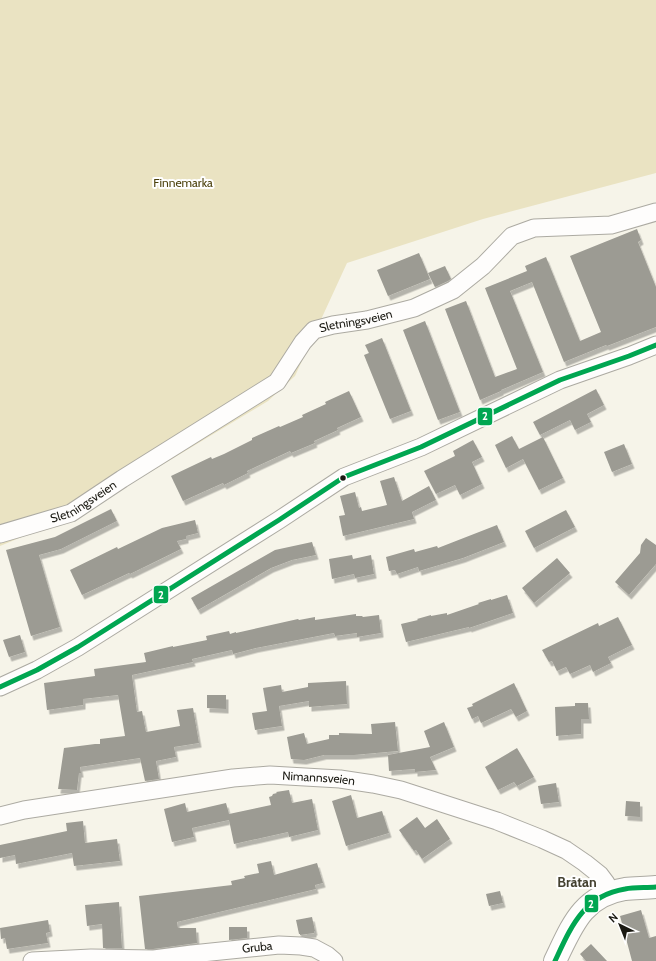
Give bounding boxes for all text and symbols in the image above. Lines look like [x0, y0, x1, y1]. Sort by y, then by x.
park label: Finnemarka [153, 175, 213, 190]
street label: Sletningsveien [317, 306, 394, 335]
line badge: 2 [477, 407, 493, 426]
text: 2 [482, 409, 488, 423]
unlabelled marker [338, 473, 348, 483]
street label: Sletningsveien [48, 477, 119, 526]
line badge: 2 [153, 585, 169, 604]
text: 2 [158, 588, 164, 602]
street label: Nimannsveien [282, 768, 356, 788]
district label: Bråtan [557, 873, 597, 891]
line badge: 2 [584, 894, 599, 913]
text: 2 [588, 897, 594, 911]
north arrow [600, 905, 640, 945]
text: N [606, 910, 621, 925]
street label: Gruba [241, 938, 273, 956]

